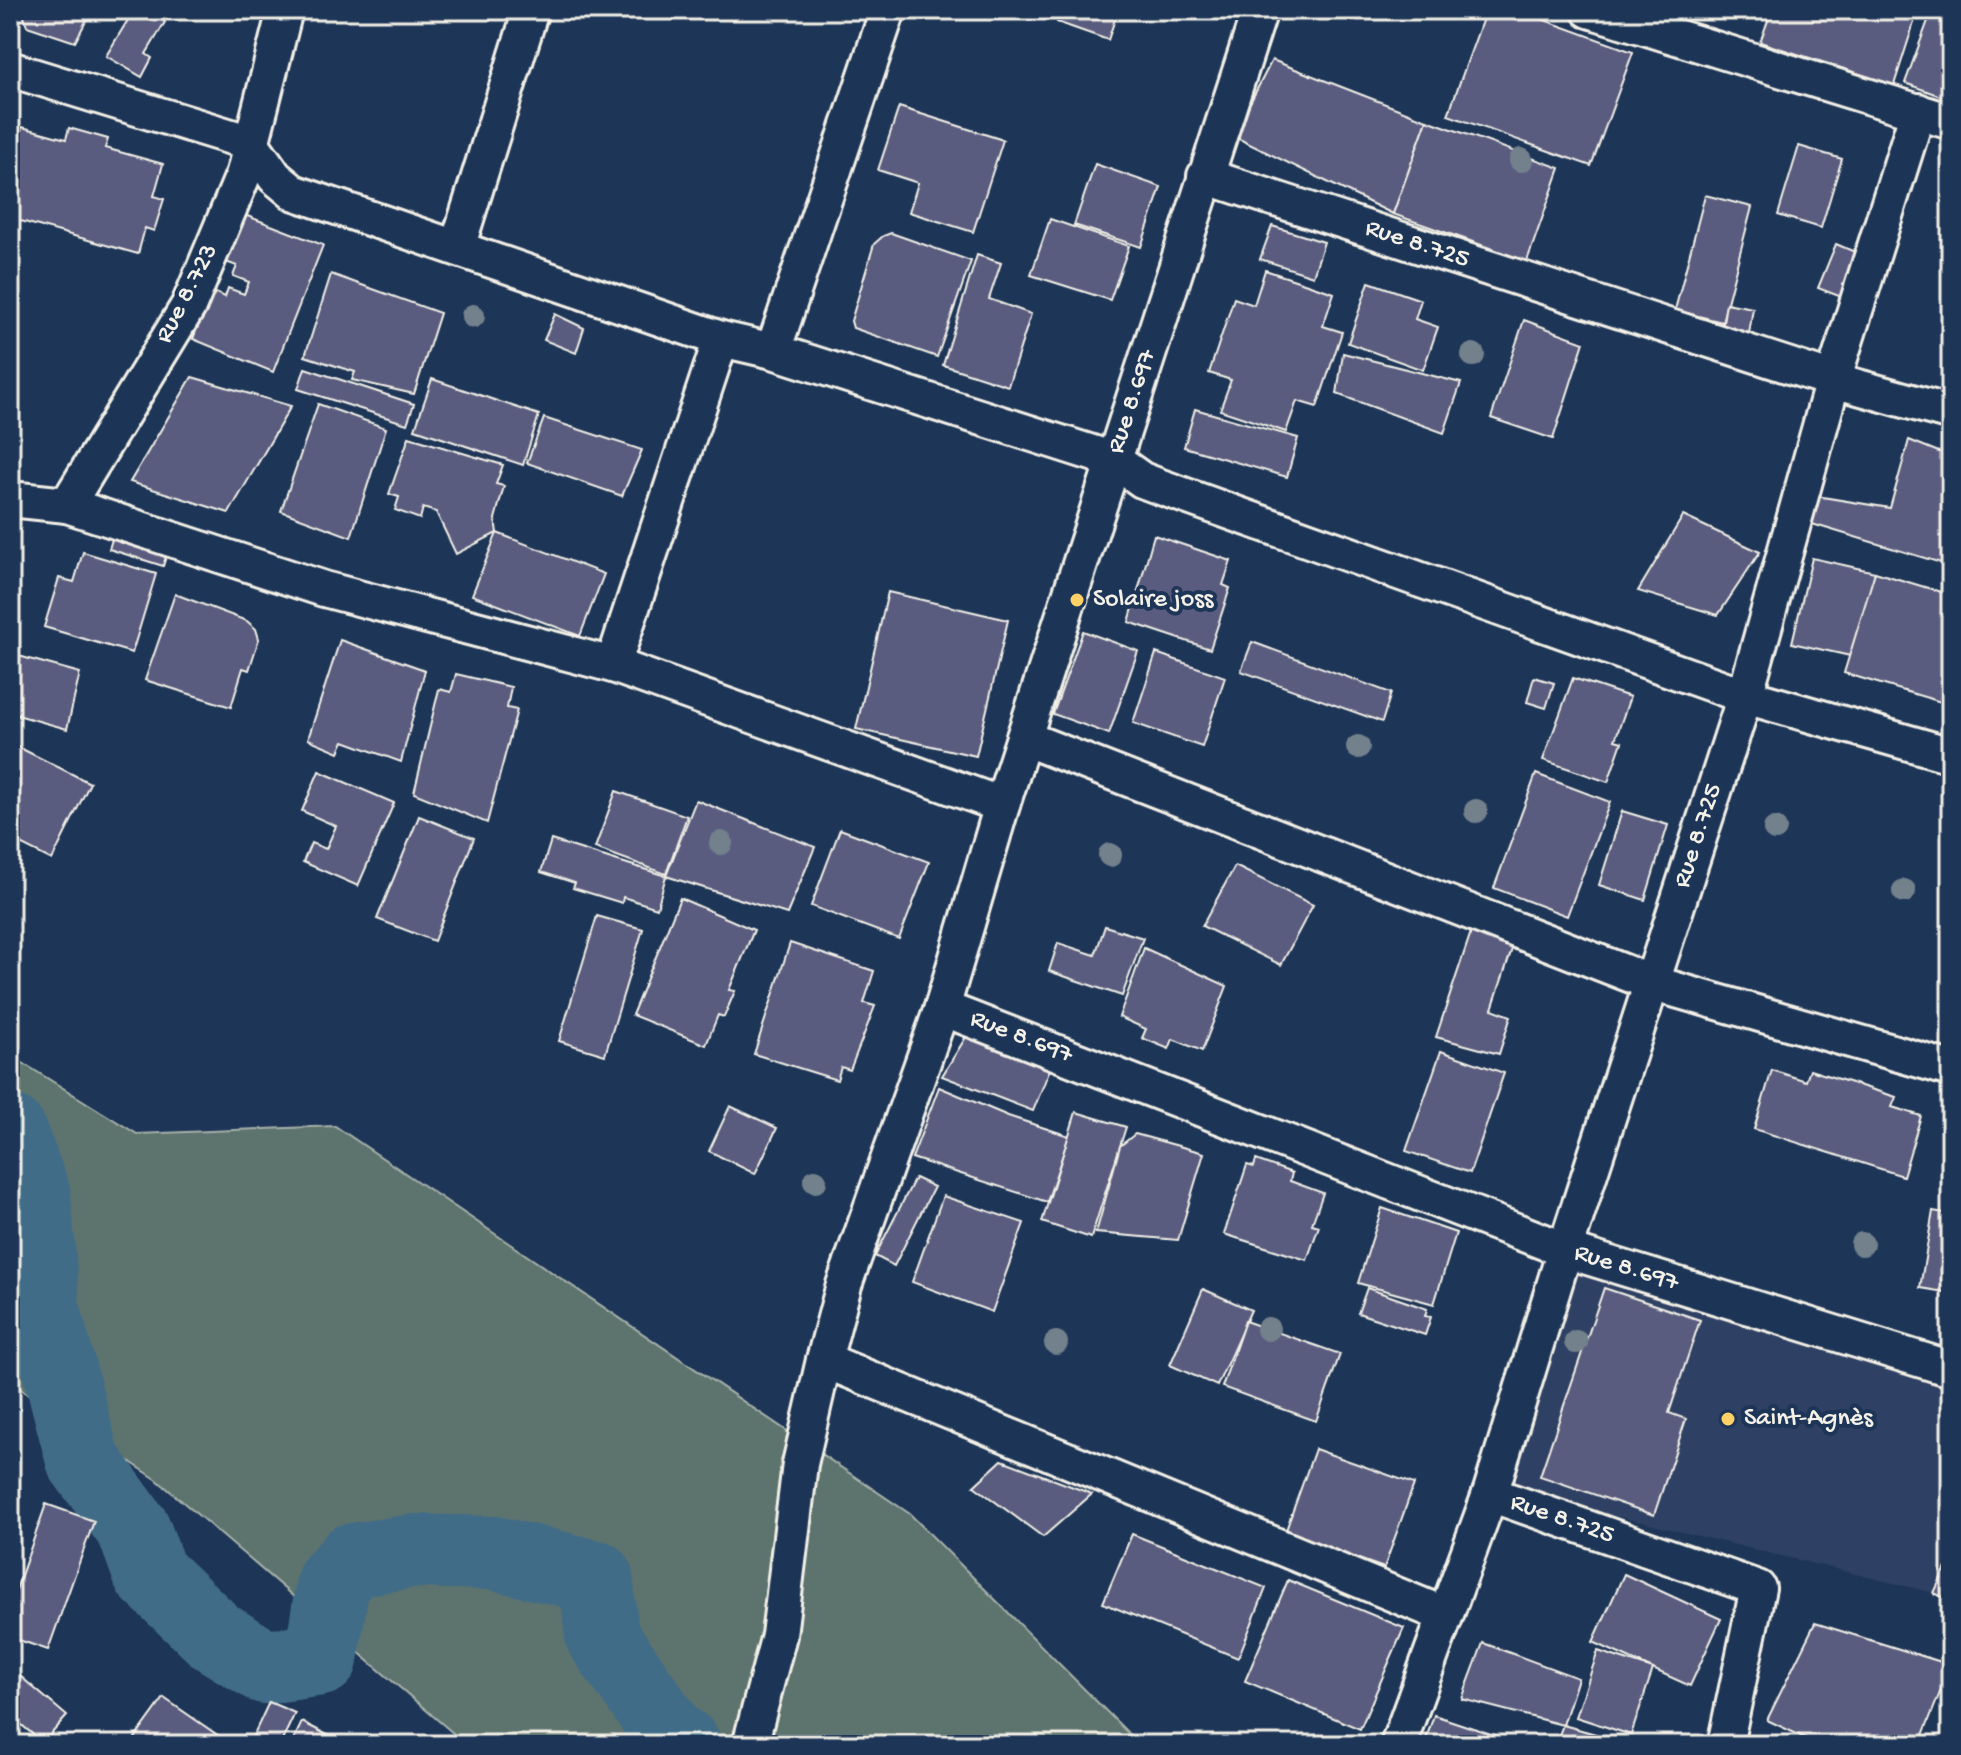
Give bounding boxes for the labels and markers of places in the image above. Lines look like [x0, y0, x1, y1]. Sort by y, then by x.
place label: Solaire joss [1093, 585, 1215, 616]
marker: Solaire joss [1068, 591, 1086, 609]
place label: Saint-Agnès [1744, 1404, 1874, 1435]
marker: Saint-Agnès [1719, 1410, 1737, 1428]

